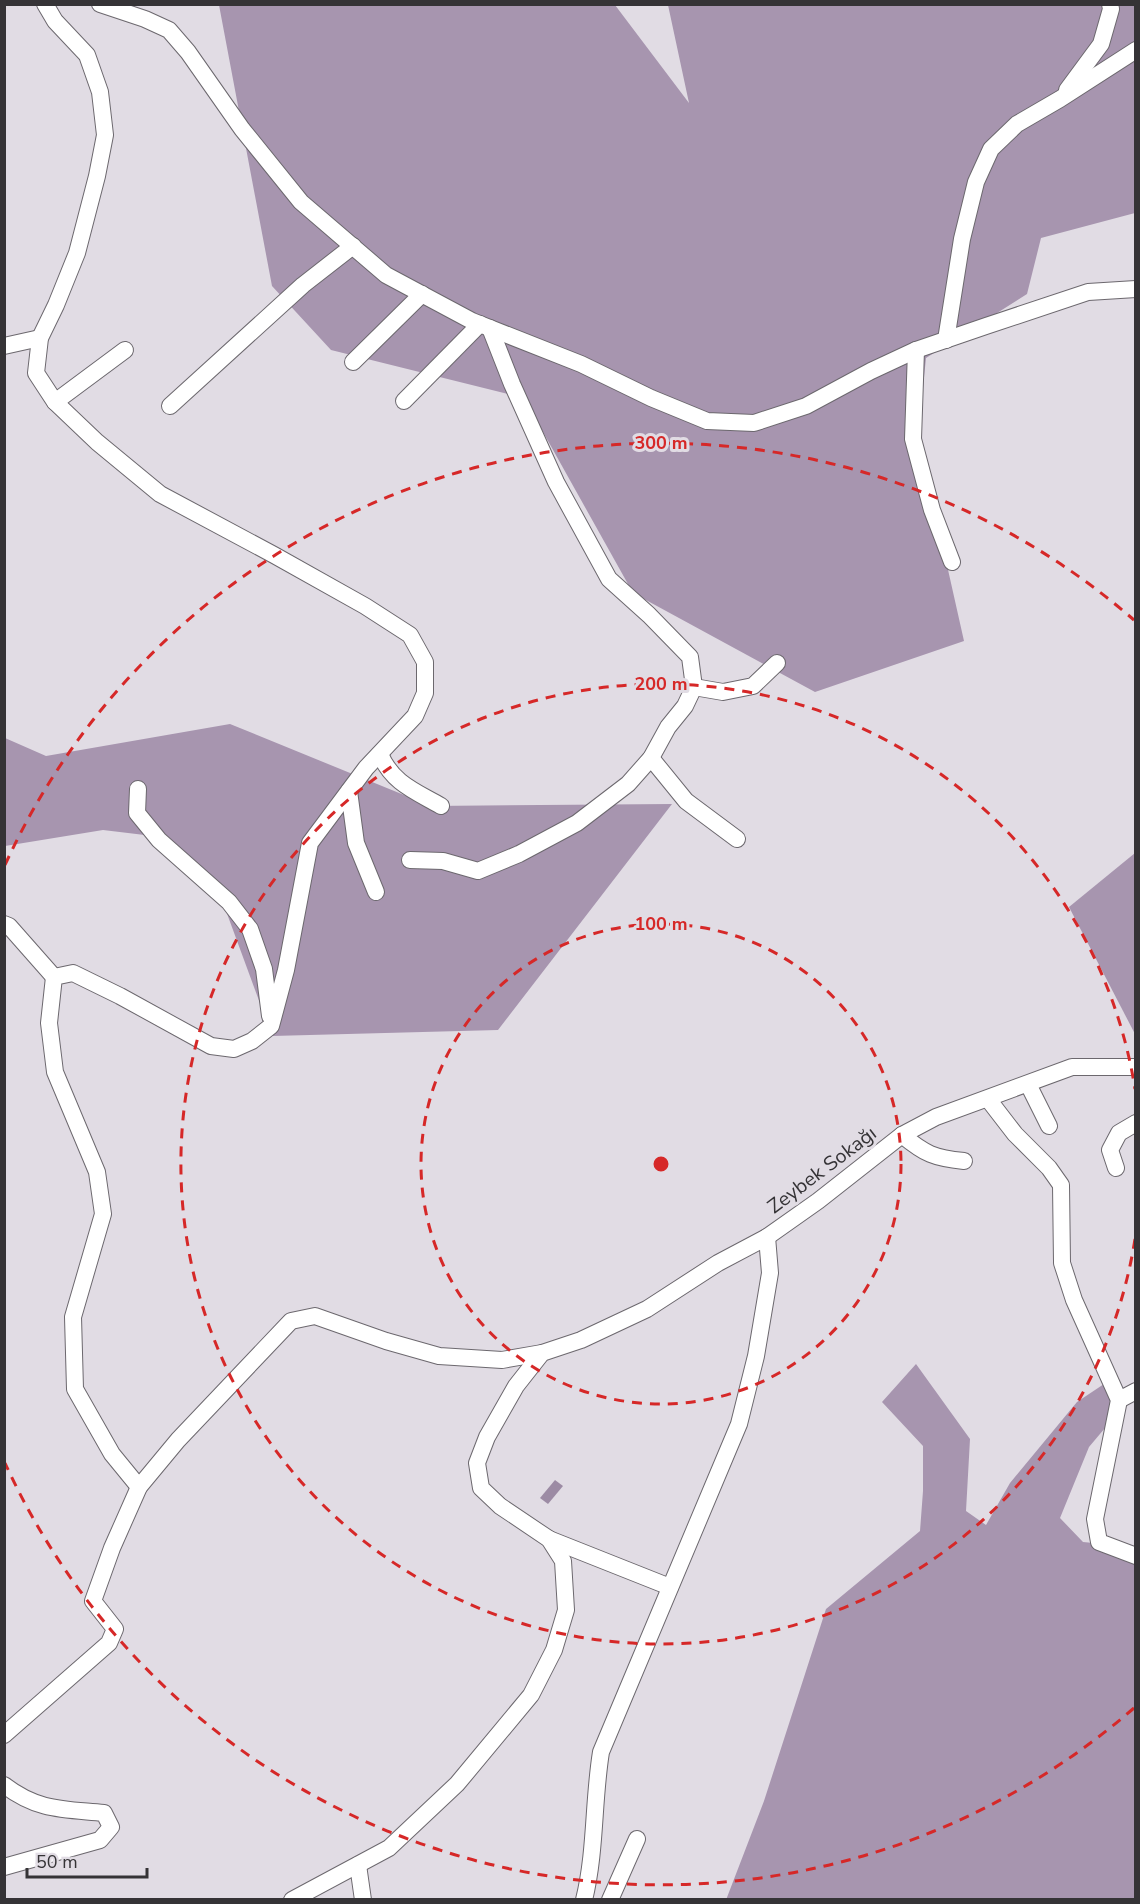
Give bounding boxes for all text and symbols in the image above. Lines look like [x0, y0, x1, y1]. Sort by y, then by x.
text: 300 m [634, 431, 688, 455]
text: 200 m [634, 672, 688, 696]
text: 100 m [634, 912, 688, 936]
street label: Zeybek Sokağı [762, 1120, 882, 1220]
centre of rings [651, 1154, 671, 1174]
scale bar [27, 1841, 147, 1879]
text: 50 m [36, 1850, 78, 1874]

